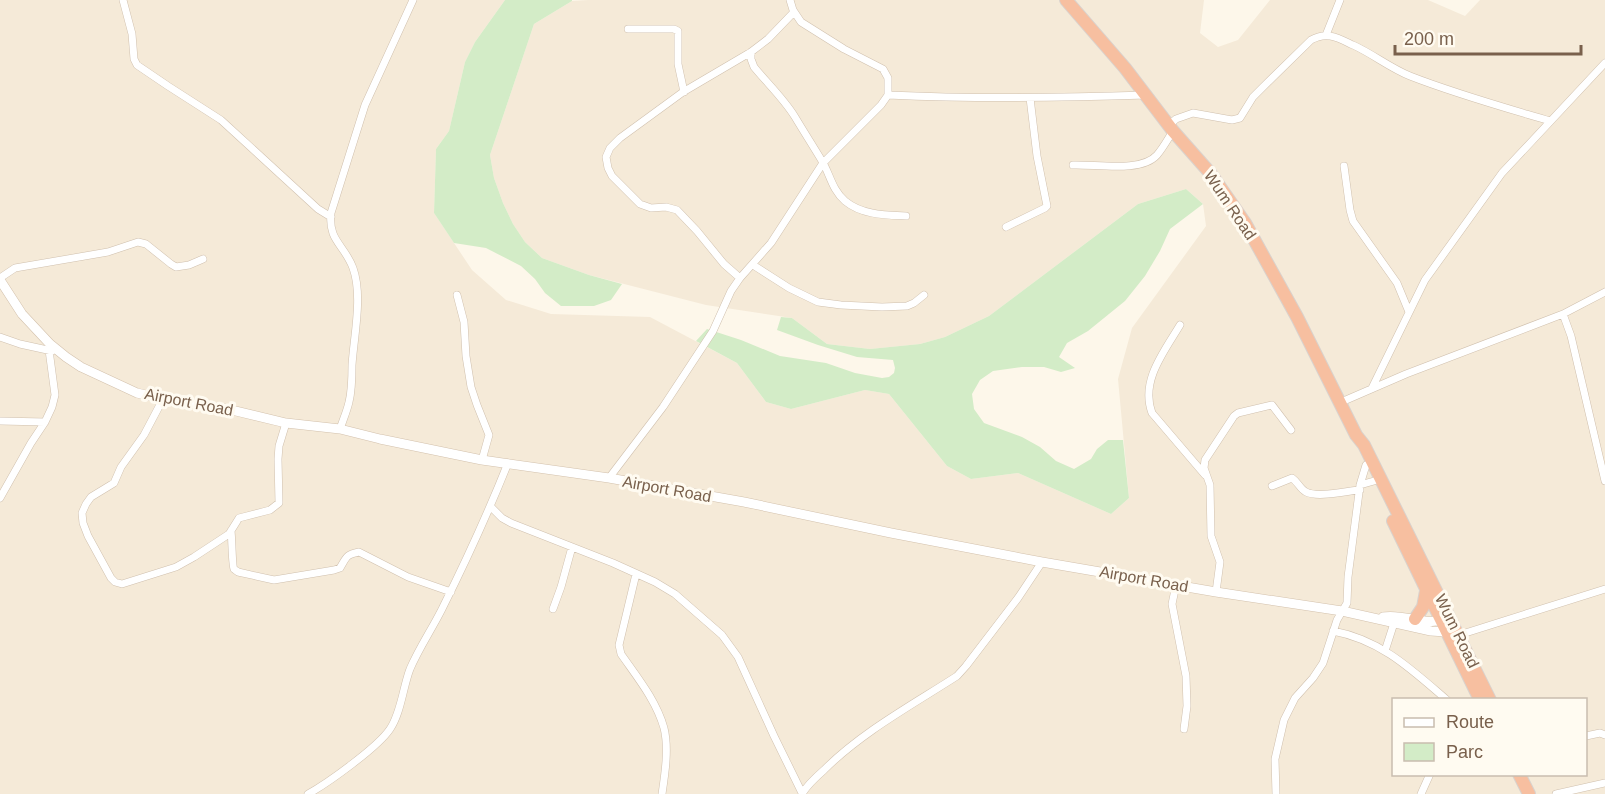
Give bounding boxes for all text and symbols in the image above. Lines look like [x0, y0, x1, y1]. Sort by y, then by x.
scale bar [1395, 18, 1581, 56]
text: 200 m [1404, 29, 1454, 49]
street label: Wum Road [1201, 167, 1259, 243]
street label: Airport Road [143, 385, 235, 419]
street label: Airport Road [621, 473, 713, 505]
street label: Airport Road [1098, 563, 1190, 595]
street label: Wum Road [1432, 591, 1482, 671]
legend [1392, 698, 1587, 776]
text: Route [1446, 712, 1494, 732]
text: Parc [1446, 742, 1483, 762]

